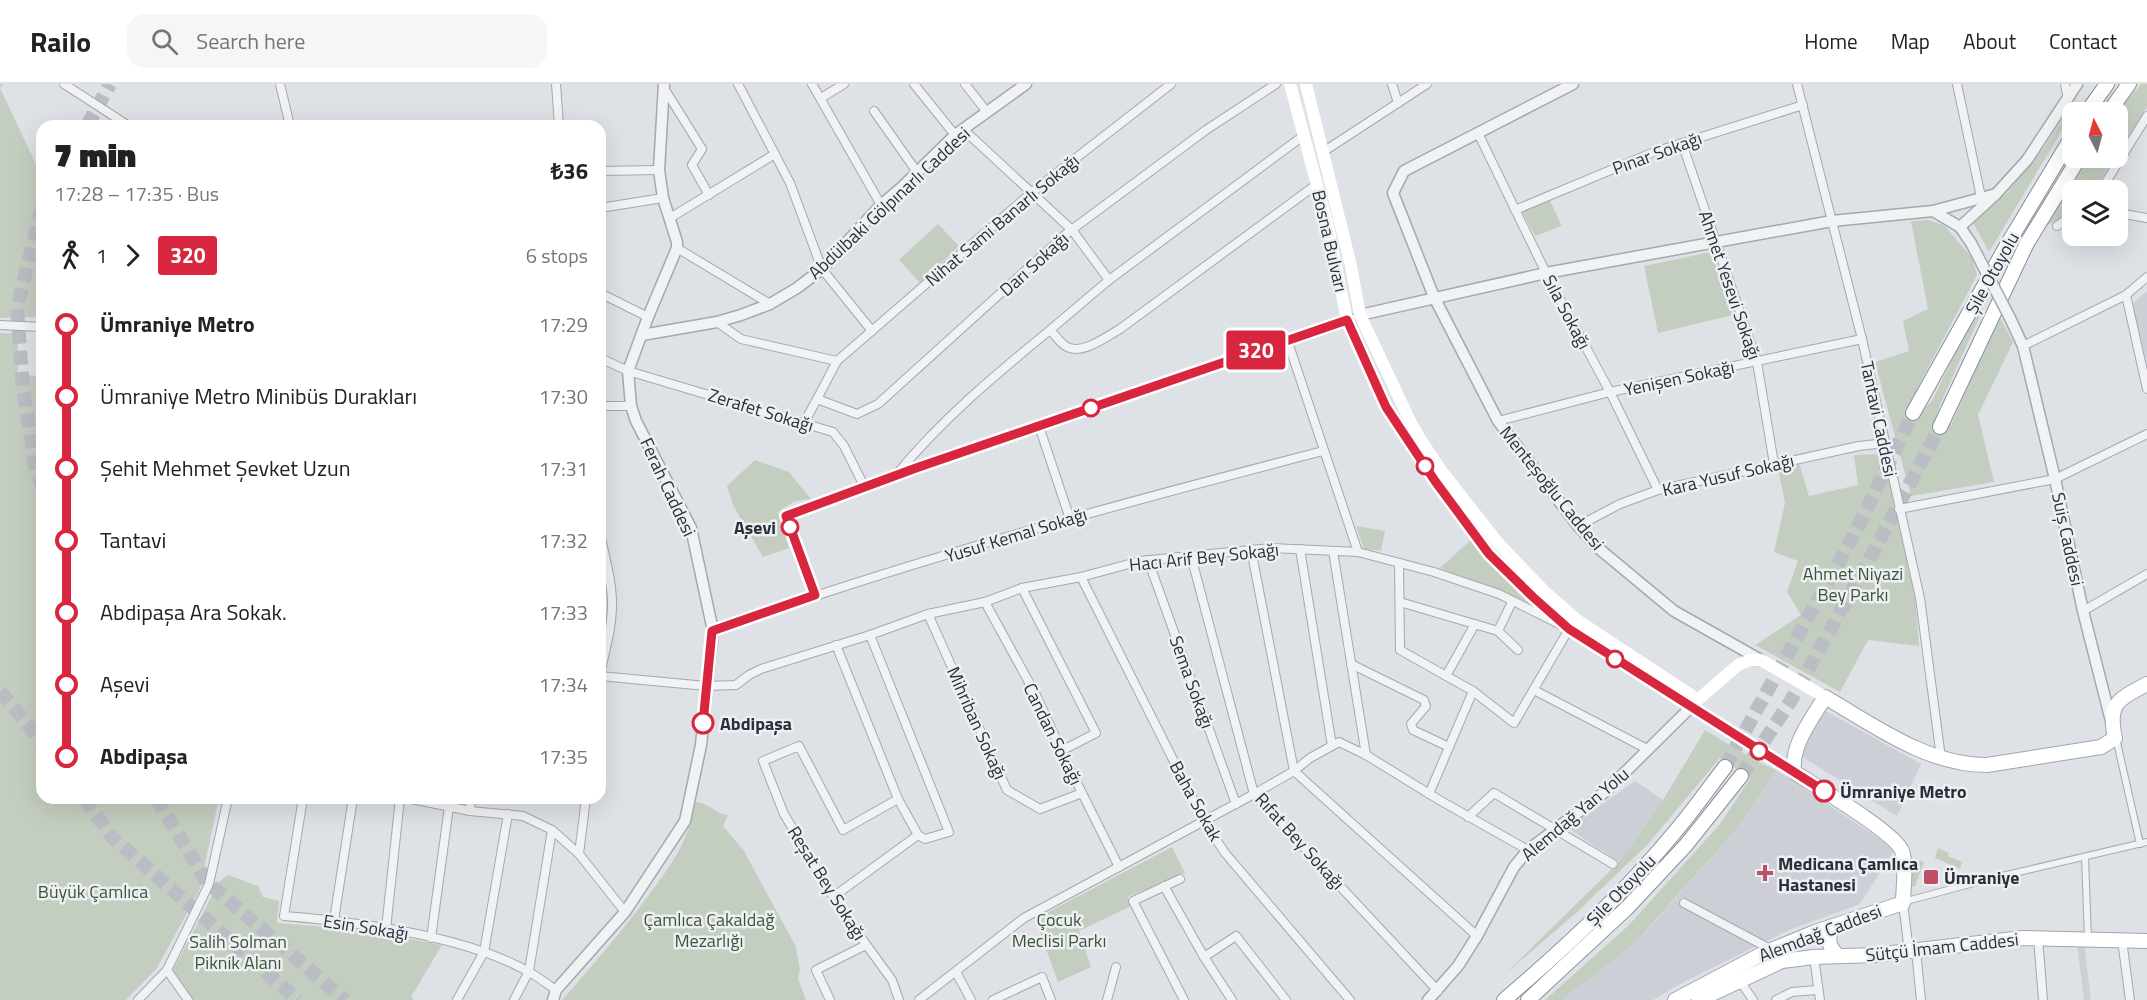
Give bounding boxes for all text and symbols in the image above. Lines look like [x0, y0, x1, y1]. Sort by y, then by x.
search box [127, 14, 547, 68]
text: Railo [30, 20, 91, 63]
text: Search here [196, 24, 305, 58]
icon: search [148, 25, 181, 58]
text: Home [1804, 25, 1858, 57]
text: Map [1891, 25, 1930, 57]
text: About [1963, 25, 2016, 57]
text: Contact [2049, 25, 2117, 57]
north arrow [2062, 102, 2128, 168]
map controls [2062, 102, 2128, 246]
street label: Abdülbaki Gölpınarlı Caddesi [802, 121, 976, 285]
street label: Pınar Sokağı [1608, 124, 1706, 182]
text: 7 min [54, 130, 136, 180]
street label: Nihat Sami Banarlı Sokağı [919, 147, 1085, 293]
text: ₺36 [551, 154, 588, 188]
text: 17:28 – 17:35 · Bus [54, 178, 219, 209]
button: layers [2062, 180, 2128, 246]
street label: Bosna Bulvarı [1305, 187, 1355, 295]
street label: Ahmet Yesevi Sokağı [1692, 207, 1768, 363]
street label: Darı Sokağı [993, 226, 1075, 302]
street label: Şile Otoyolu [1958, 227, 2026, 319]
icon: walk [54, 239, 87, 272]
icon: forward [116, 239, 149, 272]
text: 320 [170, 239, 205, 271]
text: 1 [96, 240, 107, 271]
text: 6 stops [526, 240, 588, 271]
street label: Sıla Sokağı [1536, 270, 1598, 354]
text: Ümraniye Metro [100, 307, 255, 341]
text: 17:29 [539, 309, 588, 340]
line badge: 320 [1222, 330, 1290, 370]
text: 320 [1238, 334, 1274, 366]
street label: Yenişen Sokağı [1621, 353, 1737, 403]
street label: Tantavi Caddesi [1854, 359, 1904, 479]
text: Ümraniye Metro Minibüs Durakları [100, 379, 417, 413]
text: 17:30 [539, 381, 588, 412]
street label: Zerafet Sokağı [705, 381, 817, 439]
unlabelled marker [1082, 399, 1100, 417]
street label: Menteşoğlu Caddesi [1493, 420, 1611, 556]
street label: Ferah Caddesi [633, 433, 703, 541]
street label: Kara Yusuf Sokağı [1659, 447, 1797, 503]
text: Şehit Mehmet Şevket Uzun [100, 451, 351, 485]
text: 17:31 [539, 453, 588, 484]
unlabelled marker [1416, 457, 1434, 475]
street label: Suiş Caddesi [2045, 490, 2091, 588]
street label: Yusuf Kemal Sokağı [942, 501, 1090, 569]
place label: Aşevi [734, 514, 776, 541]
marker: Aşevi [781, 518, 799, 536]
text: Tantavi [100, 523, 166, 557]
text: 17:32 [539, 525, 588, 556]
street label: Hacı Arif Bey Sokağı [1128, 536, 1280, 578]
park label: Ahmet Niyazi Bey Parkı [1803, 560, 1903, 608]
text: Abdipaşa Ara Sokak. [100, 595, 287, 629]
text: 17:33 [539, 597, 588, 628]
street label: Sema Sokağı [1163, 632, 1221, 732]
unlabelled marker [1606, 650, 1624, 668]
street label: Mihriban Sokağı [940, 662, 1014, 784]
text: Aşevi [100, 667, 150, 701]
text: 17:34 [539, 669, 588, 700]
street label: Candan Sokağı [1017, 678, 1089, 790]
place label: Abdipaşa [720, 710, 792, 737]
marker: Abdipaşa [692, 712, 714, 734]
text: Abdipaşa [100, 739, 188, 773]
text: 17:35 [539, 741, 588, 772]
unlabelled marker [1750, 742, 1768, 760]
street label: Baha Sokak [1163, 756, 1229, 846]
street label: Alemdağ Yan Yolu [1515, 761, 1635, 867]
place label: Ümraniye Metro [1840, 778, 1967, 805]
marker: Ümraniye Metro [1813, 780, 1835, 802]
street label: Rıfat Bey Sokağı [1249, 786, 1351, 896]
street label: Reşat Bey Sokağı [781, 821, 873, 945]
street label: Şile Otoyolu [1580, 848, 1662, 932]
place label: Medicana Çamlıca Hastanesi [1778, 850, 1918, 898]
marker: Medicana Çamlıca Hastanesi [1756, 864, 1774, 882]
place label: Ümraniye [1944, 864, 2019, 891]
marker: Ümraniye [1922, 868, 1940, 886]
park label: Büyük Çamlıca [38, 878, 148, 905]
street label: Alemdağ Caddesi [1754, 897, 1886, 969]
park label: Çamlıca Çakaldağ Mezarlığı [643, 906, 775, 954]
park label: Çocuk Meclisi Parkı [1012, 906, 1106, 954]
street label: Esin Sokağı [321, 907, 411, 947]
street label: Sütçü İmam Caddesi [1864, 926, 2020, 968]
park label: Salih Solman Piknik Alanı [189, 928, 287, 976]

